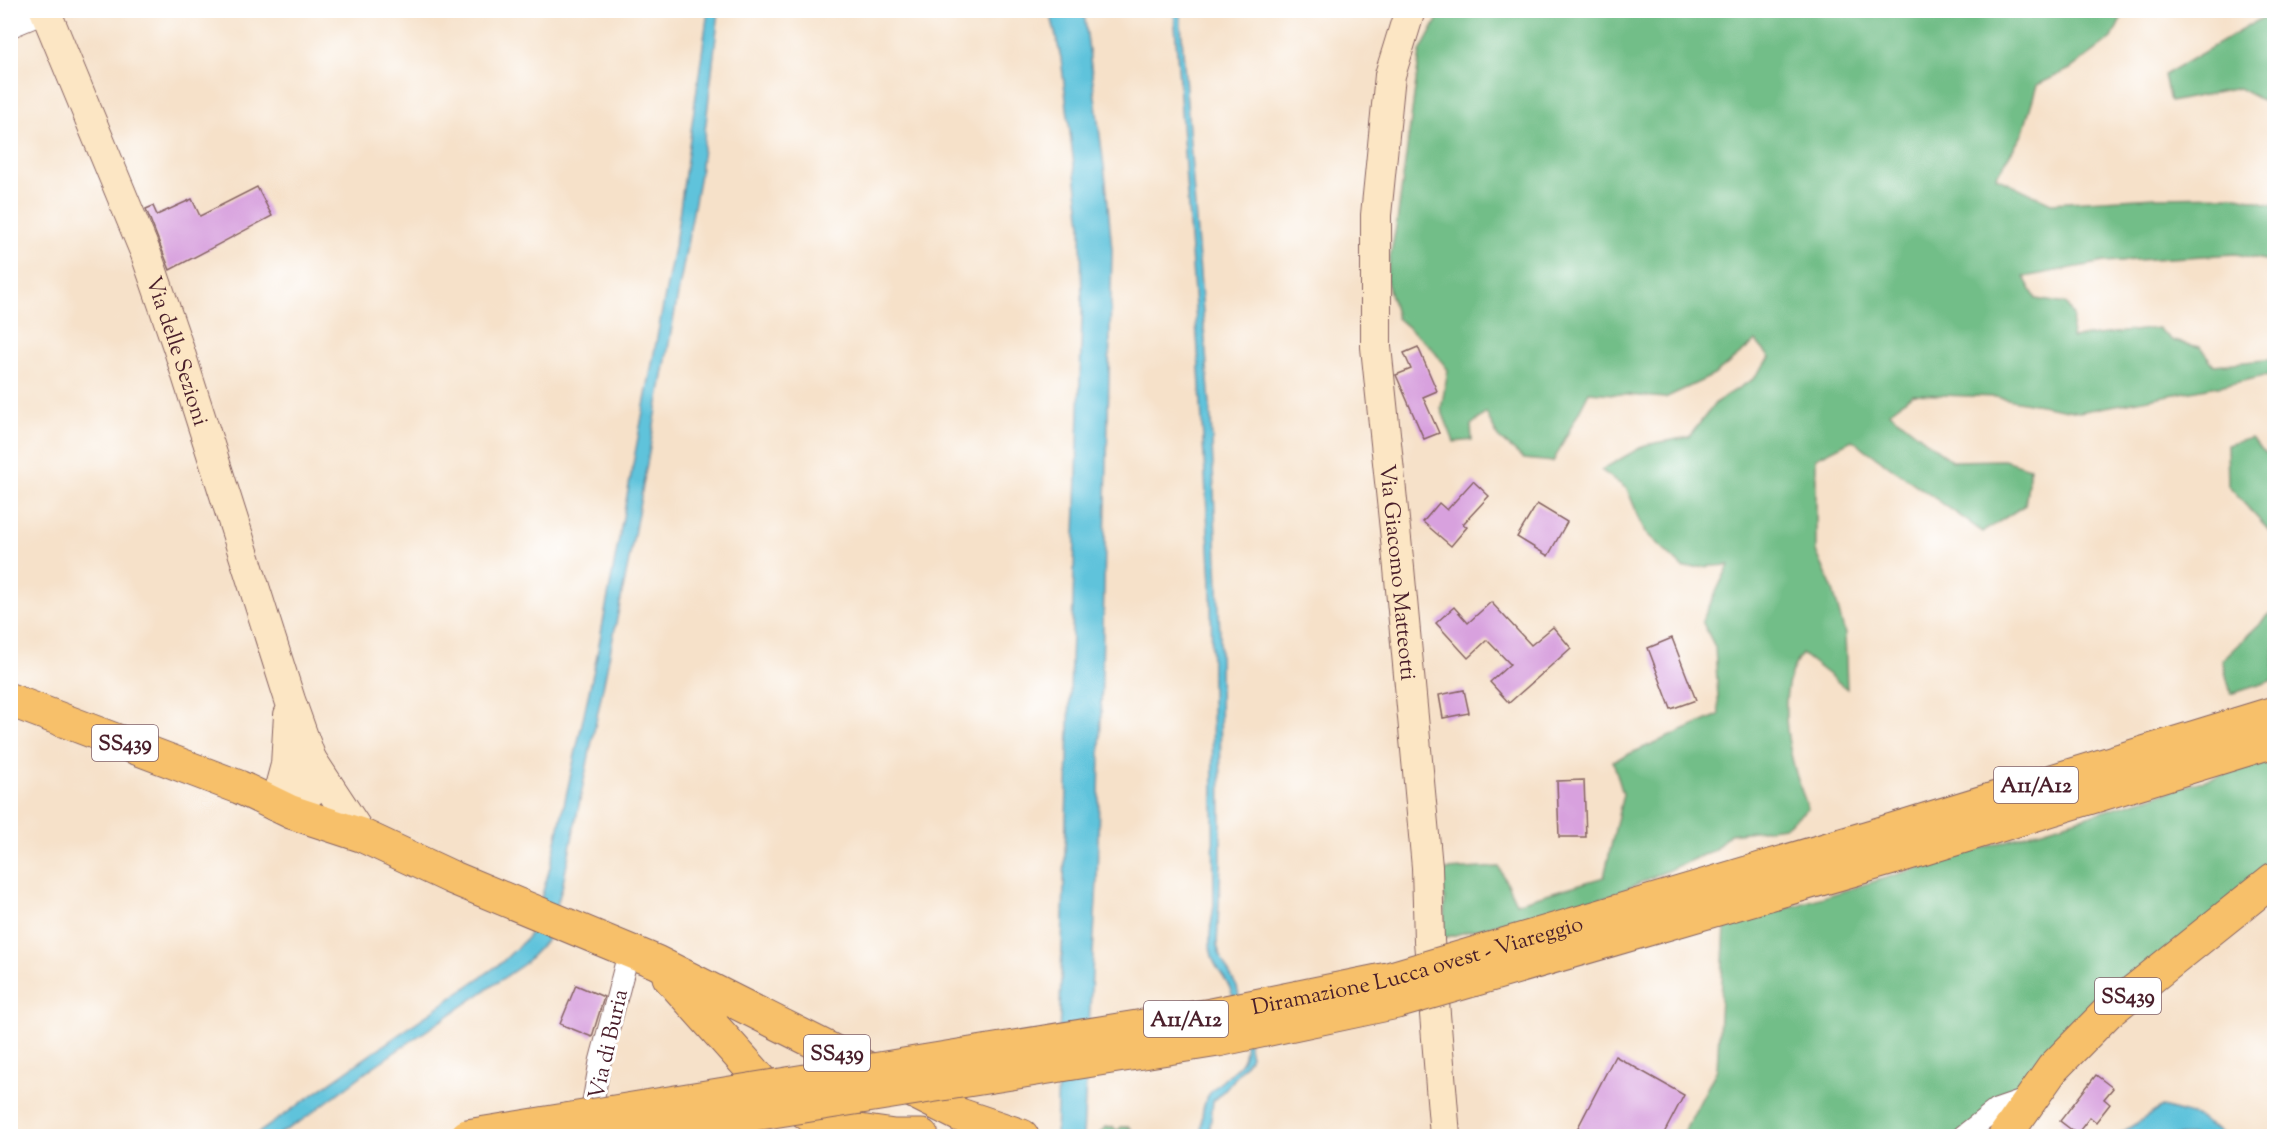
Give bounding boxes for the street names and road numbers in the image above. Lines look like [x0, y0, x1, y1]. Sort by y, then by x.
street label: Via delle Sezioni [136, 272, 215, 431]
street label: Via Giacomo Matteotti [1369, 463, 1422, 682]
road number: SS439 [92, 725, 158, 761]
road number: A11/A12 [1994, 767, 2078, 803]
street label: Diramazione Lucca ovest - Viareggio [1249, 909, 1587, 1025]
road number: SS439 [2095, 978, 2161, 1014]
street label: Via di Buria [582, 986, 638, 1103]
road number: A11/A12 [1144, 1001, 1228, 1037]
road number: SS439 [804, 1035, 870, 1071]

